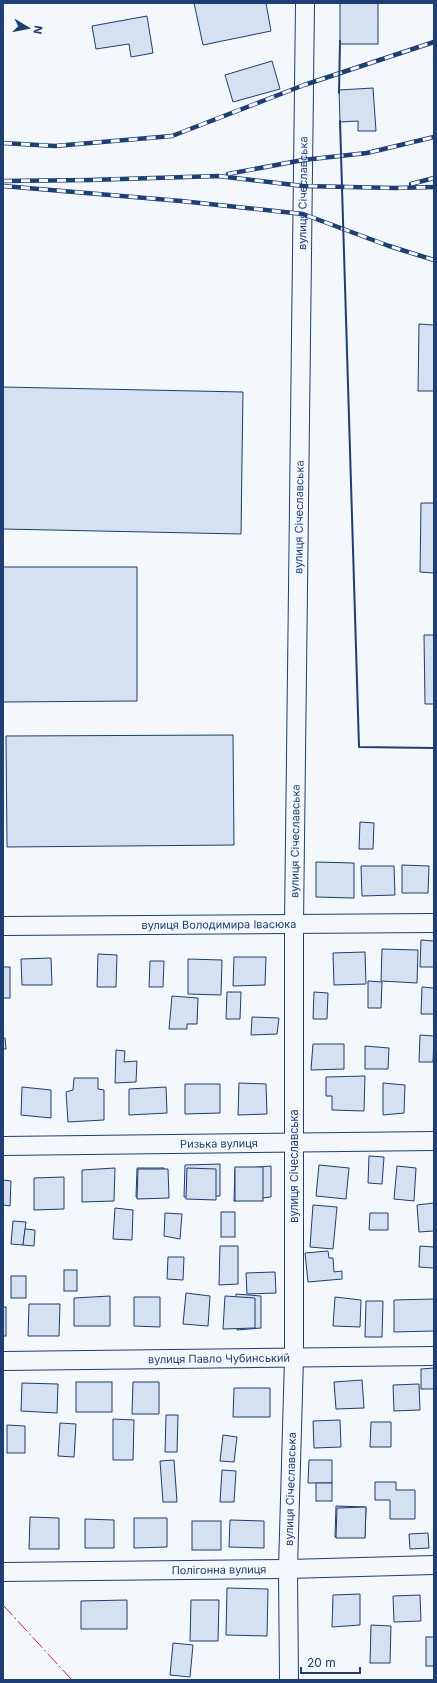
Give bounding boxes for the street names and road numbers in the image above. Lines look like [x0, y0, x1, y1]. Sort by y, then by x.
street label: вулиця Січеславська [295, 136, 310, 250]
street label: вулиця Січеславська [291, 460, 307, 574]
street label: вулиця Січеславська [287, 784, 303, 898]
street label: вулиця Володимира Івасюка [141, 917, 297, 932]
street label: вулиця Січеславська [287, 1109, 301, 1223]
street label: Ризька вулиця [180, 1136, 258, 1151]
street label: вулиця Павло Чубинський [148, 1351, 290, 1366]
street label: вулиця Січеславська [282, 1432, 299, 1546]
street label: Полігонна вулиця [172, 1562, 266, 1577]

